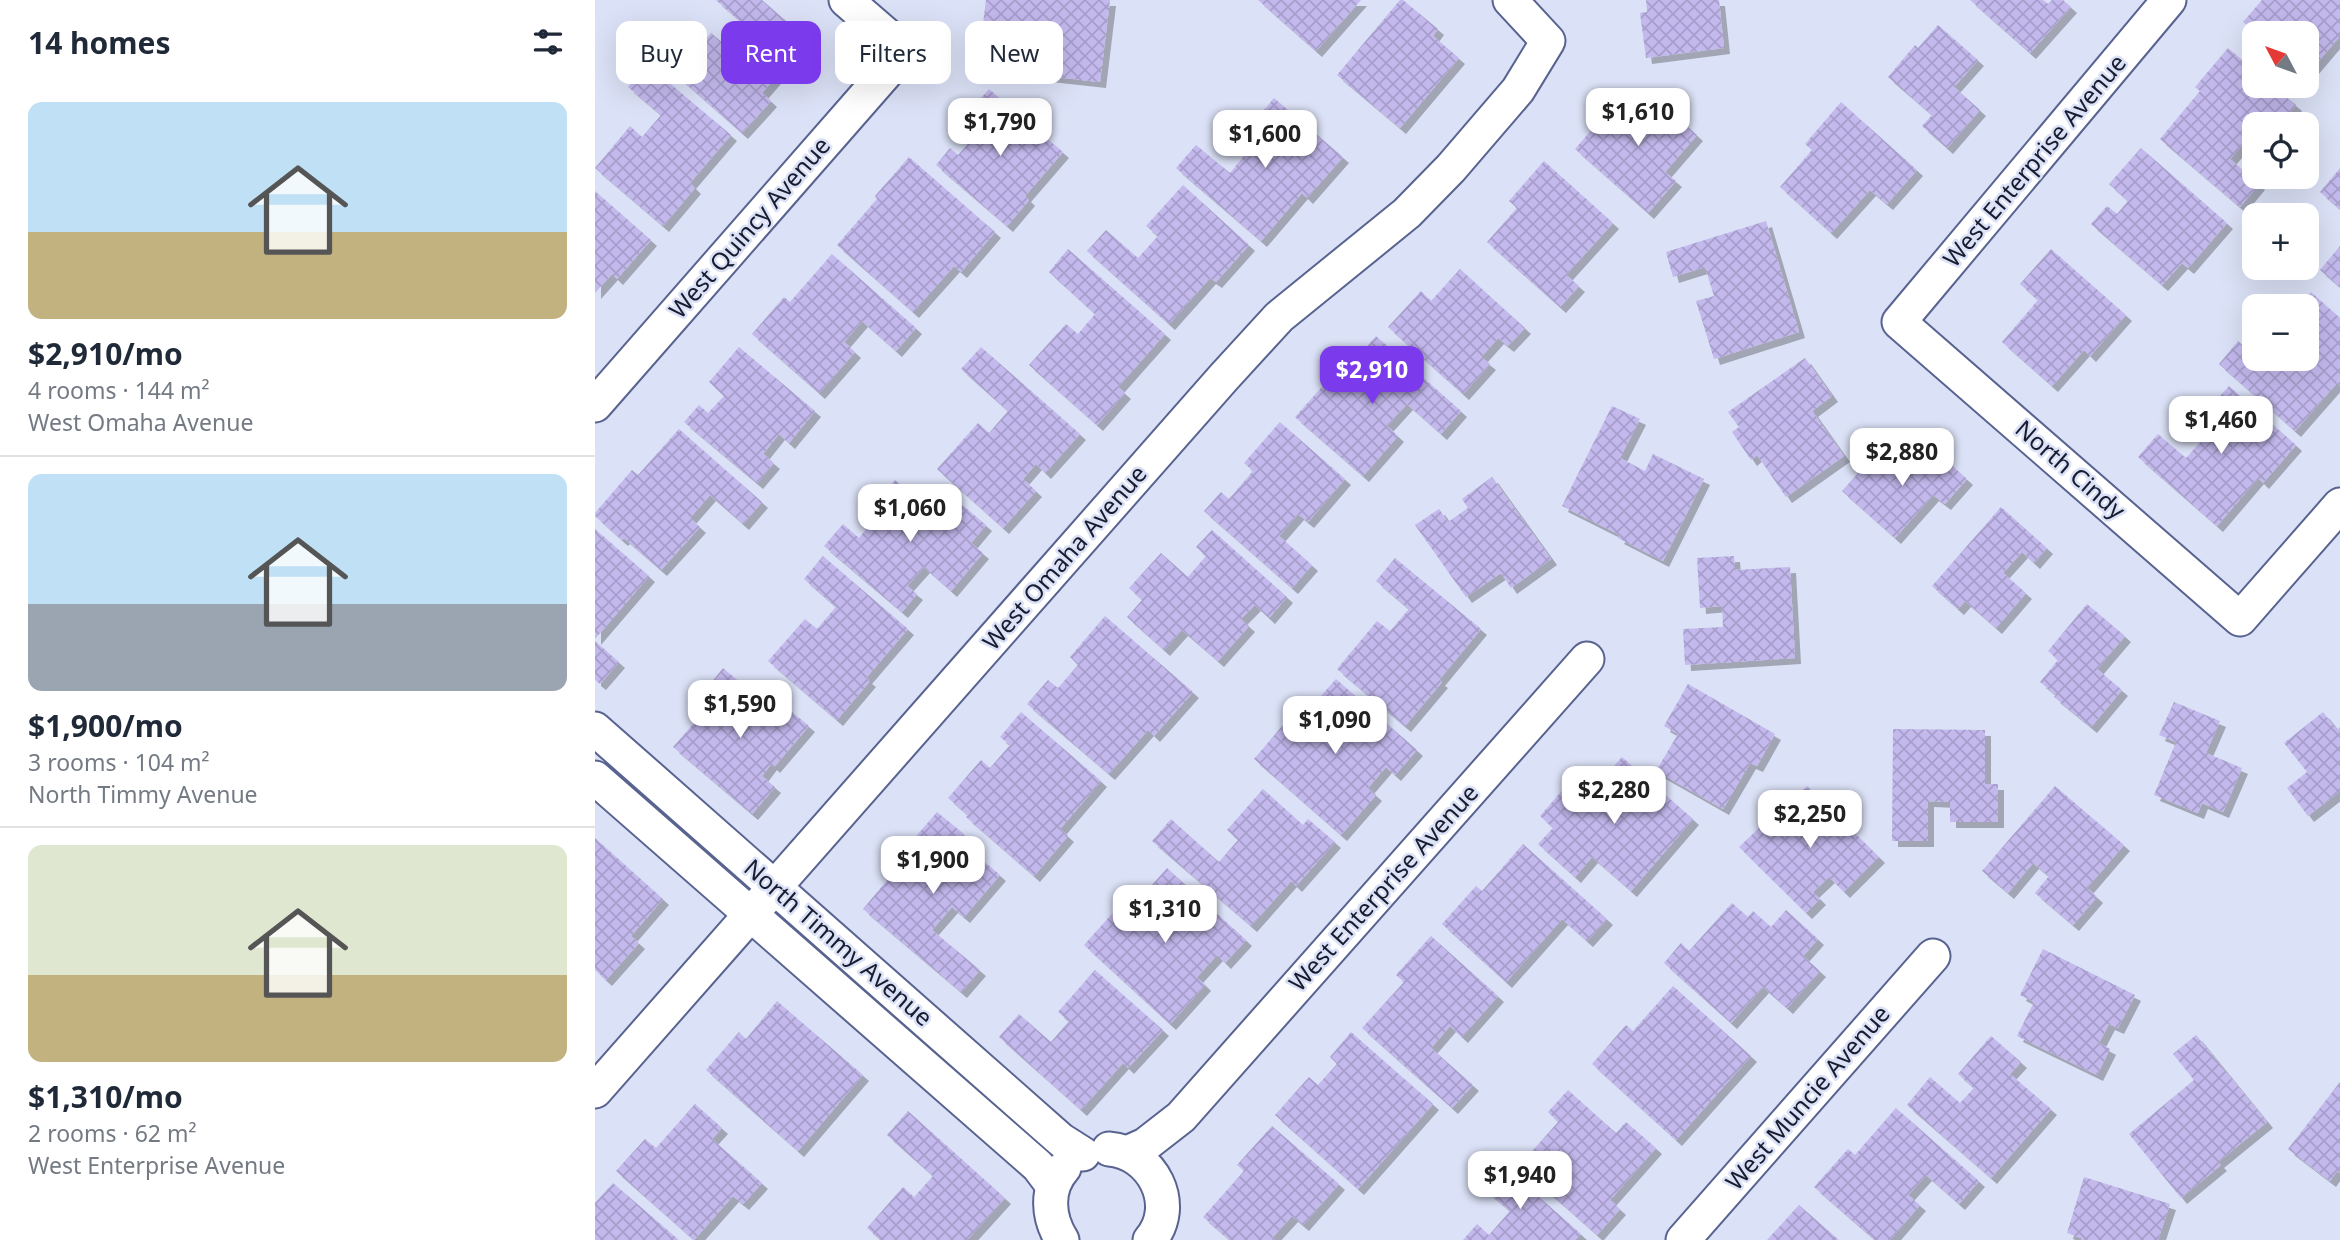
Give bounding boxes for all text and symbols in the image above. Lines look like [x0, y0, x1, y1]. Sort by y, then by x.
chip: Buy [616, 21, 707, 84]
chip: Rent [721, 21, 821, 84]
chip: Filters [835, 21, 951, 84]
chip: New [965, 21, 1063, 84]
north arrow [2242, 21, 2319, 98]
map controls [2242, 21, 2319, 371]
text: 14 homes [28, 22, 171, 63]
icon: filters [529, 23, 567, 61]
street label: West Enterprise Avenue [1935, 47, 2133, 273]
pin: $1,610 [1581, 88, 1695, 148]
text: $1,610 [1602, 95, 1674, 127]
pin: $1,790 [943, 99, 1057, 158]
text: $1,790 [964, 105, 1036, 137]
pin: $1,600 [1208, 110, 1322, 170]
button: locate [2242, 112, 2319, 189]
text: $1,600 [1229, 117, 1301, 149]
street label: West Quincy Avenue [661, 129, 837, 325]
icon: home [235, 147, 361, 273]
button: + [2242, 203, 2319, 280]
button: − [2242, 294, 2319, 371]
text: $2,910/mo [28, 333, 183, 374]
pin: $2,910 [1315, 346, 1429, 406]
text: $2,910 [1336, 353, 1408, 385]
text: 4 rooms · 144 m² [28, 374, 210, 406]
pin: $1,460 [2164, 396, 2278, 456]
text: $1,460 [2185, 403, 2257, 435]
text: West Omaha Avenue [28, 406, 253, 438]
street label: North Cindy [2009, 412, 2134, 526]
pin: $2,880 [1845, 428, 1959, 488]
text: $2,880 [1866, 435, 1938, 467]
street label: West Omaha Avenue [974, 457, 1153, 657]
pin: $1,060 [853, 484, 967, 544]
text: $1,060 [874, 491, 946, 523]
icon: home [235, 519, 361, 645]
pin: $1,590 [683, 680, 797, 740]
text: $1,590 [704, 687, 776, 719]
pin: $1,090 [1278, 696, 1392, 756]
text: $1,090 [1299, 703, 1371, 735]
text: $1,900/mo [28, 705, 183, 746]
text: 3 rooms · 104 m² [28, 746, 210, 778]
pin: $2,280 [1557, 766, 1671, 826]
text: $2,280 [1578, 773, 1650, 805]
street label: West Enterprise Avenue [1281, 776, 1485, 998]
text: North Timmy Avenue [28, 778, 258, 810]
pin: $2,250 [1753, 790, 1867, 850]
text: $2,250 [1774, 797, 1846, 829]
pin: $1,900 [876, 836, 990, 896]
text: $1,900 [897, 843, 969, 875]
street label: North Timmy Avenue [738, 851, 940, 1033]
pin: $1,310 [1108, 886, 1222, 945]
icon: home [235, 890, 361, 1016]
text: $1,310 [1129, 892, 1201, 924]
street label: West Muncie Avenue [1717, 998, 1896, 1197]
text: $1,310/mo [28, 1076, 183, 1117]
text: 2 rooms · 62 m² [28, 1117, 197, 1149]
text: West Enterprise Avenue [28, 1149, 285, 1181]
pin: $1,940 [1463, 1152, 1577, 1211]
text: $1,940 [1484, 1158, 1556, 1190]

